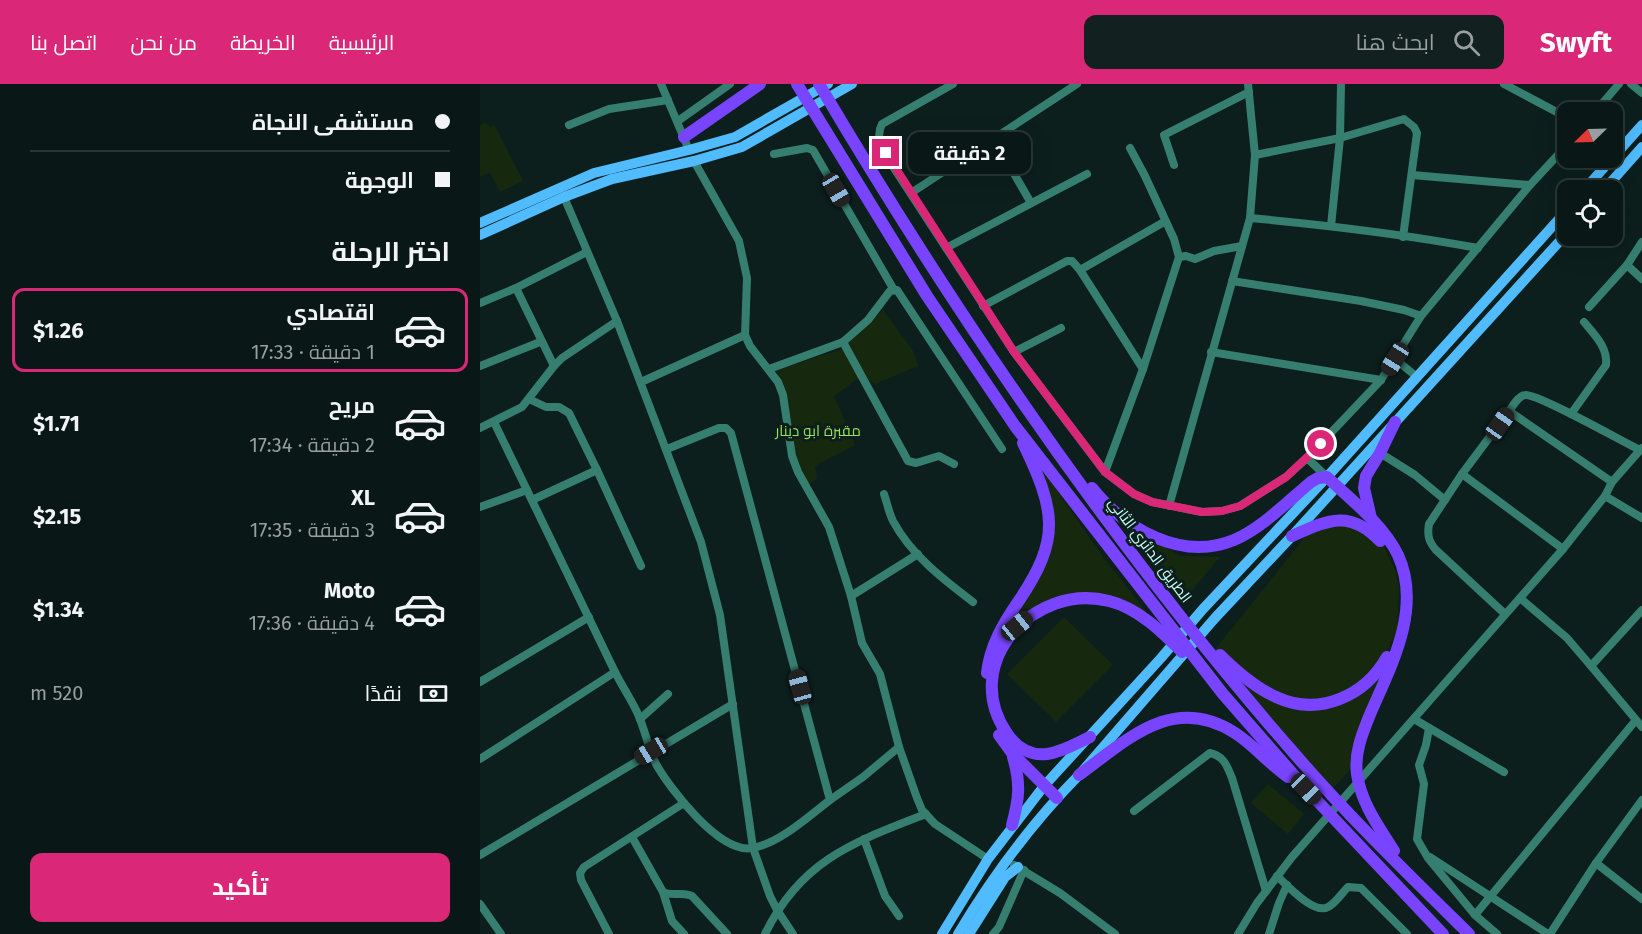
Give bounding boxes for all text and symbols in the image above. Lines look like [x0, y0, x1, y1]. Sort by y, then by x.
search box [1084, 15, 1504, 69]
icon: search [1450, 26, 1483, 59]
text: Swyft [1540, 26, 1612, 59]
text: ابحث هنا [1355, 29, 1435, 56]
text: اتصل بنا [30, 30, 97, 56]
text: من نحن [130, 30, 197, 56]
text: الخريطة [230, 30, 296, 56]
text: الرئيسية [329, 30, 395, 56]
north arrow [1557, 102, 1623, 168]
map controls [1557, 102, 1623, 246]
text: مستشفى النجاة [252, 109, 414, 136]
callout: 2 دقيقة [907, 132, 1030, 174]
route end [872, 139, 899, 166]
text: 2 دقيقة [934, 141, 1005, 165]
text: الوجهة [345, 167, 414, 194]
car [819, 170, 853, 210]
button: locate [1557, 180, 1623, 246]
text: اختر الرحلة [331, 236, 450, 268]
text: اقتصادي [286, 299, 375, 326]
icon: car [393, 303, 447, 357]
text: $1.26 [33, 317, 84, 344]
car [1378, 339, 1412, 379]
text: 1 دقيقة · 17:33 [251, 340, 375, 364]
text: مريح [329, 392, 375, 419]
icon: car [393, 396, 447, 450]
car [1482, 404, 1518, 444]
text: $1.71 [33, 410, 80, 437]
park label: مقبرة ابو دينار [774, 422, 861, 440]
route start [1307, 430, 1334, 457]
text: 2 دقيقة · 17:34 [249, 433, 375, 457]
text: XL [351, 484, 375, 511]
icon: car [393, 489, 447, 543]
street label: الطريق الدائري الثاني [1102, 494, 1195, 608]
text: $2.15 [33, 503, 81, 530]
text: 3 دقيقة · 17:35 [250, 518, 375, 542]
text: Moto [324, 577, 375, 604]
icon: car [393, 582, 447, 636]
text: $1.34 [33, 596, 84, 623]
car [997, 608, 1037, 644]
text: 4 دقيقة · 17:36 [248, 611, 375, 635]
car [787, 667, 813, 707]
icon: cash [417, 677, 450, 710]
text: نقدًا [364, 680, 402, 707]
text: 520 m [30, 681, 83, 705]
car [631, 734, 671, 768]
car [1287, 770, 1325, 808]
button: تأكيد [30, 853, 450, 922]

